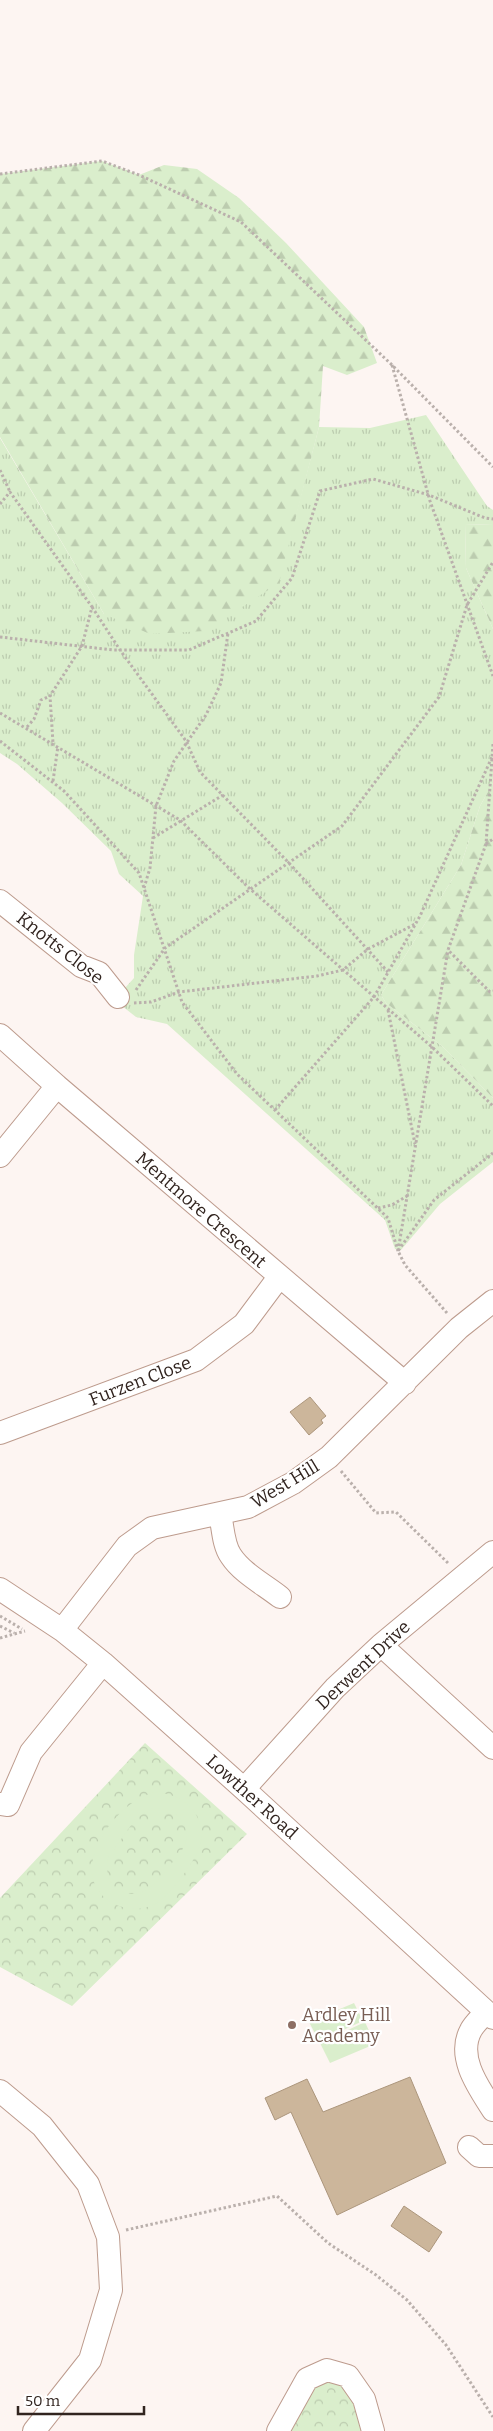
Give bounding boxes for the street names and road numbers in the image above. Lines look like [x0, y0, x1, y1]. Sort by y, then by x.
street label: Knotts Close [12, 907, 108, 989]
street label: Mentmore Crescent [131, 1147, 271, 1273]
street label: Furzen Close [86, 1351, 194, 1411]
street label: West Hill [247, 1455, 323, 1513]
street label: Derwent Drive [311, 1616, 415, 1714]
street label: Lowther Road [202, 1750, 303, 1844]

